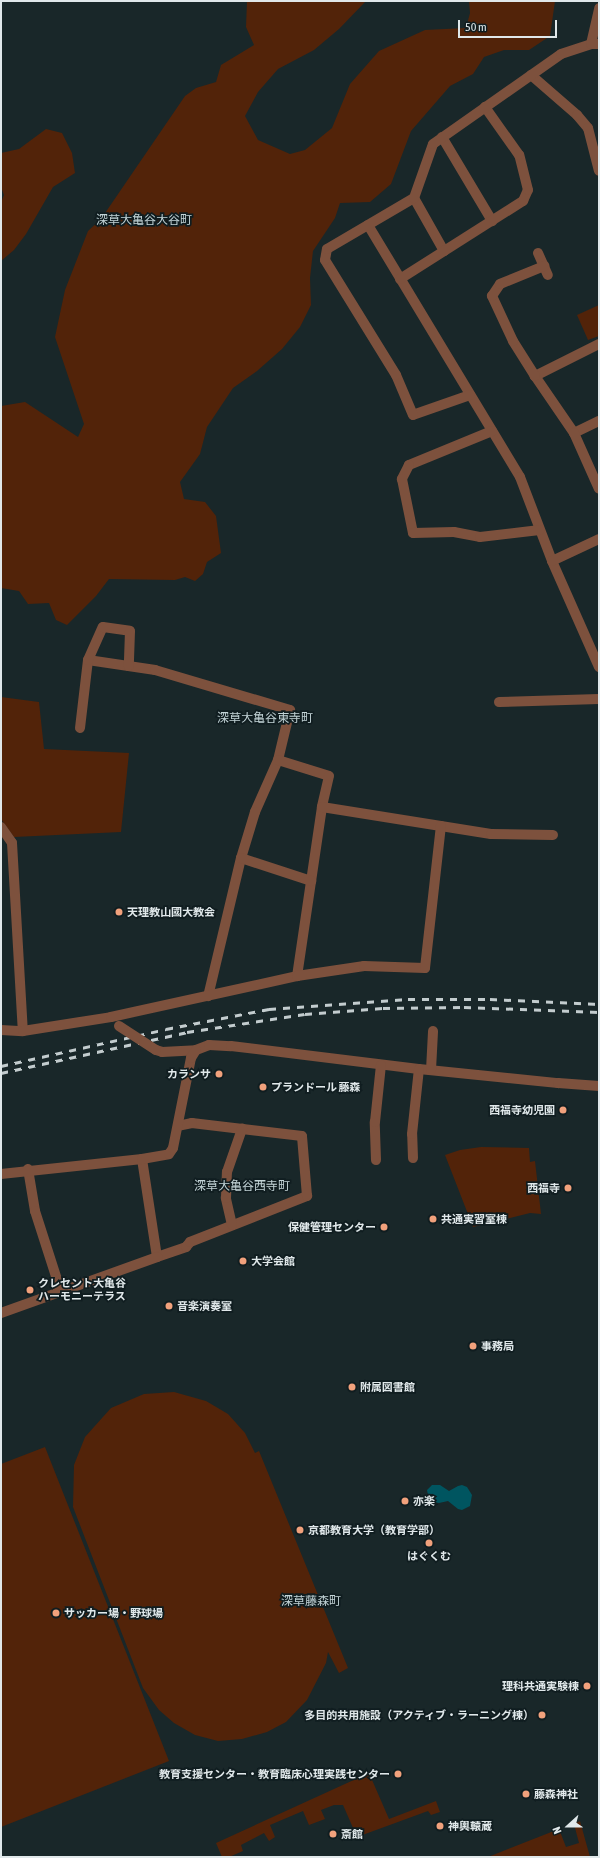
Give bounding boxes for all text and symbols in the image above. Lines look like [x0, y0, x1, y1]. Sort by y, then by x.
scale bar [460, 12, 559, 38]
text: 50 m [465, 20, 487, 34]
district label: 深草大亀谷大谷町 [96, 214, 192, 228]
district label: 深草大亀谷東寺町 [217, 712, 313, 726]
place label: 天理教山國大教会 [127, 905, 215, 919]
marker: 天理教山國大教会 [114, 907, 124, 917]
place label: カランサ [167, 1067, 211, 1081]
marker: カランサ [214, 1069, 224, 1079]
place label: プランドール 藤森 [271, 1080, 361, 1094]
marker: プランドール 藤森 [258, 1082, 268, 1092]
place label: 西福寺幼児園 [489, 1103, 555, 1117]
marker: 西福寺幼児園 [558, 1105, 568, 1115]
district label: 深草大亀谷西寺町 [194, 1180, 290, 1194]
place label: 西福寺 [527, 1181, 560, 1195]
marker: 西福寺 [563, 1183, 573, 1193]
place label: 共通実習室棟 [441, 1212, 507, 1226]
marker: 共通実習室棟 [428, 1214, 438, 1224]
place label: 保健管理センター [288, 1220, 376, 1234]
marker: 保健管理センター [379, 1222, 389, 1232]
place label: 大学会館 [251, 1254, 295, 1268]
marker: 大学会館 [238, 1256, 248, 1266]
place label: クレセント大亀谷 ハーモニーテラス [38, 1277, 126, 1303]
marker: クレセント大亀谷 ハーモニーテラス [25, 1285, 35, 1295]
place label: 音楽演奏室 [177, 1299, 232, 1313]
marker: 音楽演奏室 [164, 1301, 174, 1311]
place label: 事務局 [481, 1339, 514, 1353]
marker: 事務局 [468, 1341, 478, 1351]
place label: 附属図書館 [360, 1380, 415, 1394]
marker: 附属図書館 [347, 1382, 357, 1392]
place label: 亦楽 [413, 1494, 435, 1508]
marker: 亦楽 [400, 1496, 410, 1506]
place label: 京都教育大学（教育学部） [308, 1523, 440, 1537]
marker: 京都教育大学（教育学部） [295, 1525, 305, 1535]
marker: はぐくむ [424, 1538, 434, 1548]
place label: はぐくむ [407, 1549, 451, 1563]
district label: 深草藤森町 [281, 1595, 341, 1609]
place label: サッカー場・野球場 [64, 1606, 163, 1620]
marker: サッカー場・野球場 [51, 1608, 61, 1618]
place label: 理科共通実験棟 [502, 1679, 579, 1693]
marker: 理科共通実験棟 [582, 1681, 592, 1691]
place label: 多目的共用施設（アクティブ・ラーニング棟） [303, 1708, 534, 1722]
marker: 多目的共用施設（アクティブ・ラーニング棟） [537, 1710, 547, 1720]
place label: 教育支援センター・教育臨床心理実践センター [159, 1767, 390, 1781]
marker: 教育支援センター・教育臨床心理実践センター [393, 1769, 403, 1779]
place label: 藤森神社 [534, 1787, 578, 1801]
marker: 藤森神社 [521, 1789, 531, 1799]
north arrow [548, 1806, 588, 1846]
place label: 神輿轅蔵 [448, 1819, 492, 1833]
marker: 神輿轅蔵 [435, 1821, 445, 1831]
text: N [550, 1825, 564, 1835]
place label: 斎館 [341, 1827, 363, 1841]
marker: 斎館 [328, 1829, 338, 1839]

